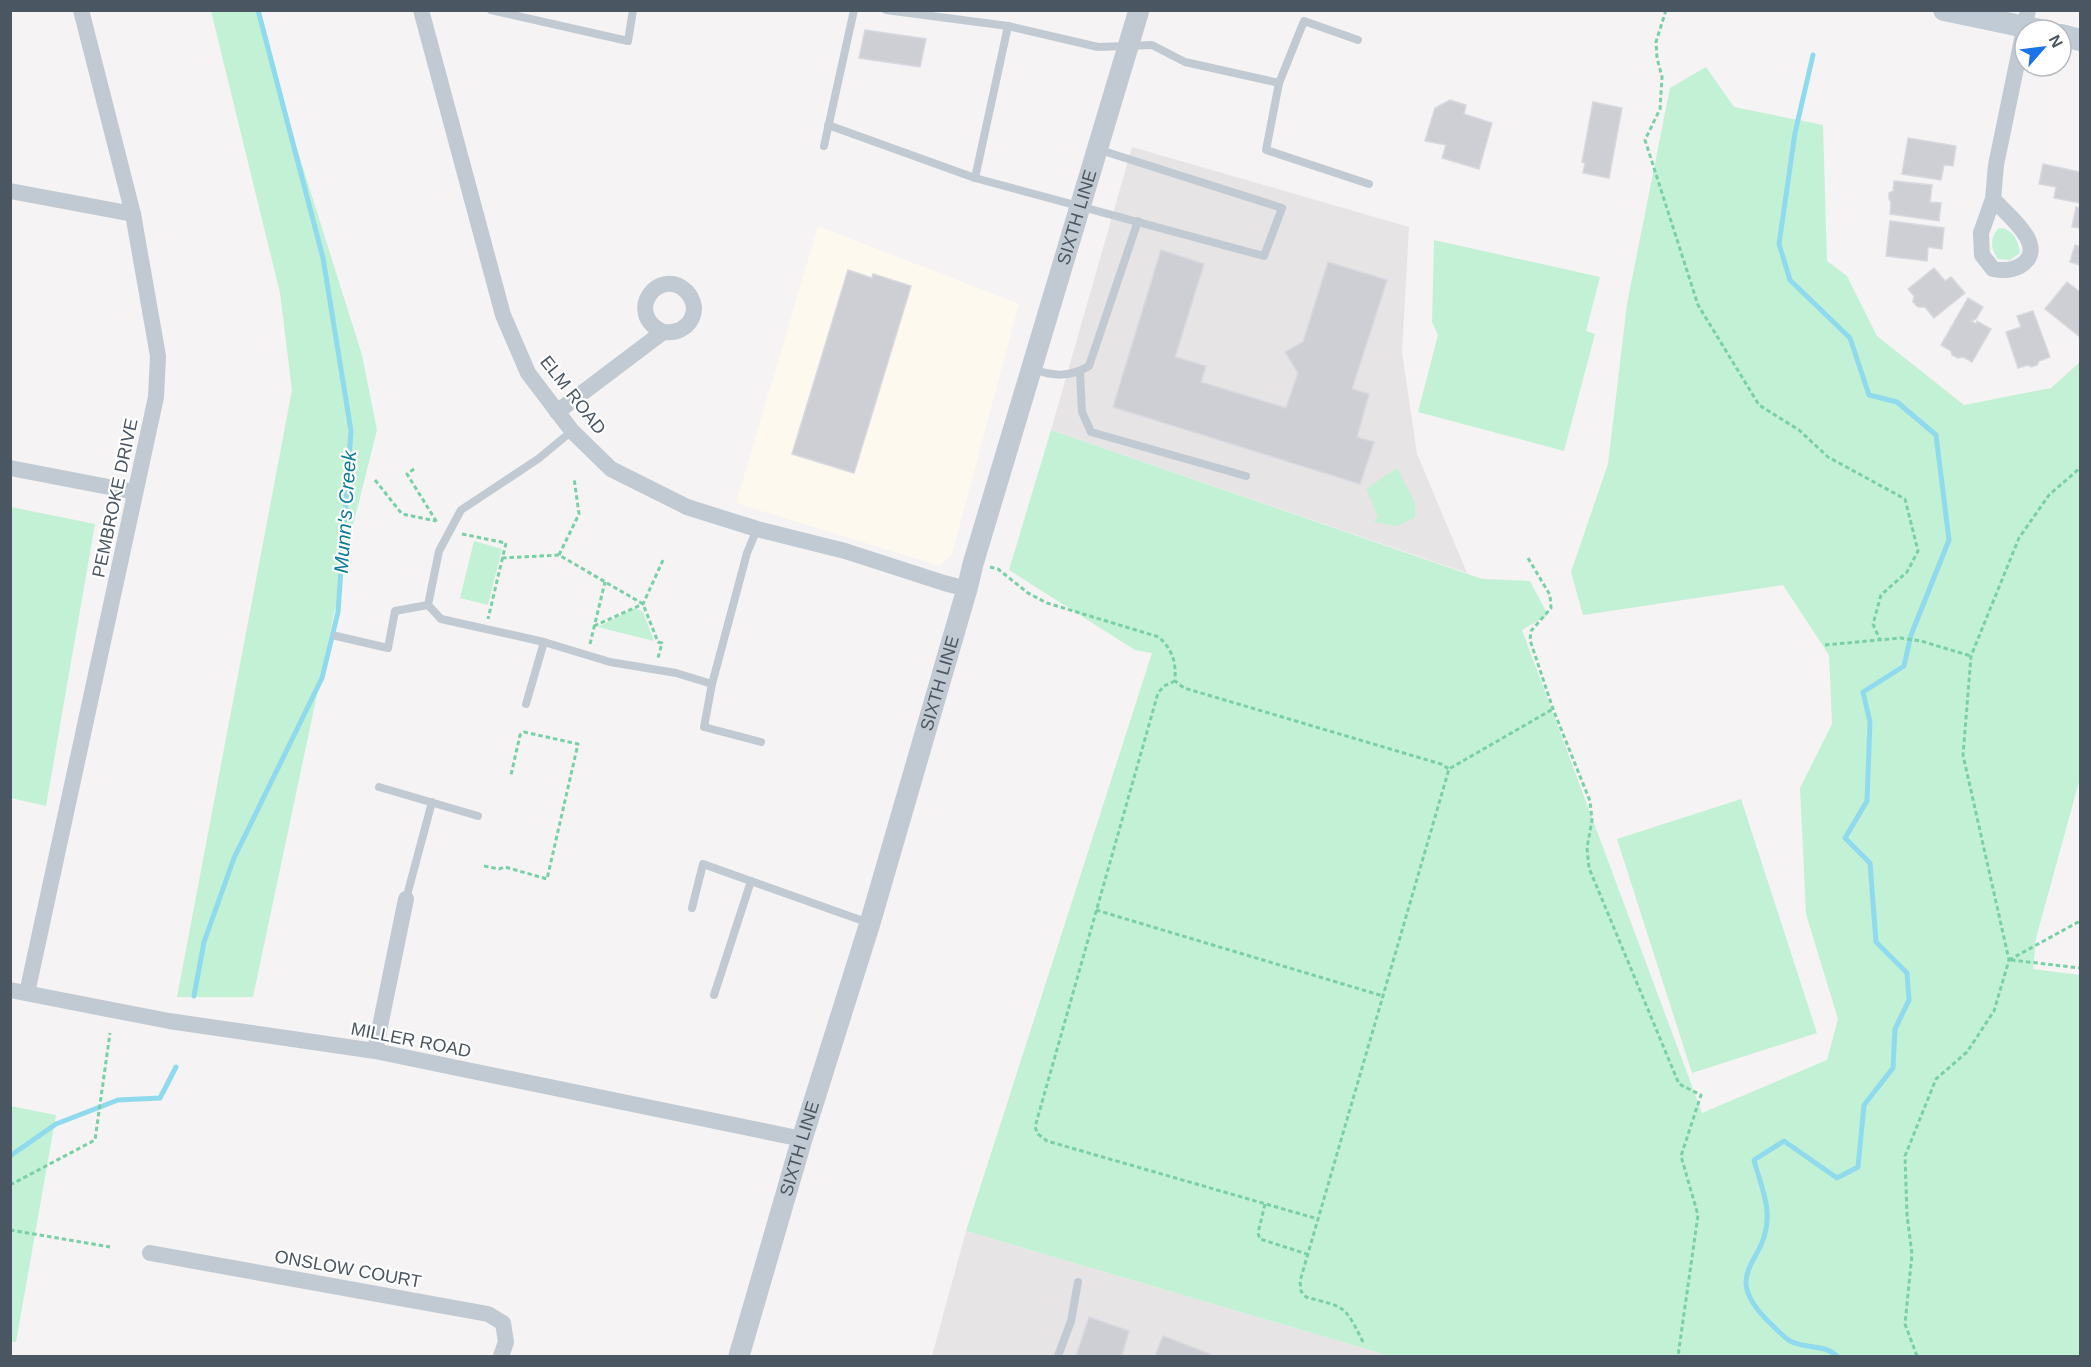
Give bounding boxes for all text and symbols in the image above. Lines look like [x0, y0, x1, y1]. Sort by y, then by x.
north arrow [2013, 18, 2073, 78]
text: N [2046, 32, 2066, 50]
street label: SIXTH LINE [1053, 167, 1101, 267]
street label: ELM ROAD [536, 352, 610, 438]
street label: PEMBROKE DRIVE [88, 417, 142, 579]
water label: Munn's Creek [330, 449, 360, 574]
street label: SIXTH LINE [916, 633, 963, 733]
street label: MILLER ROAD [349, 1019, 473, 1061]
street label: SIXTH LINE [776, 1099, 823, 1198]
street label: ONSLOW COURT [273, 1246, 423, 1292]

